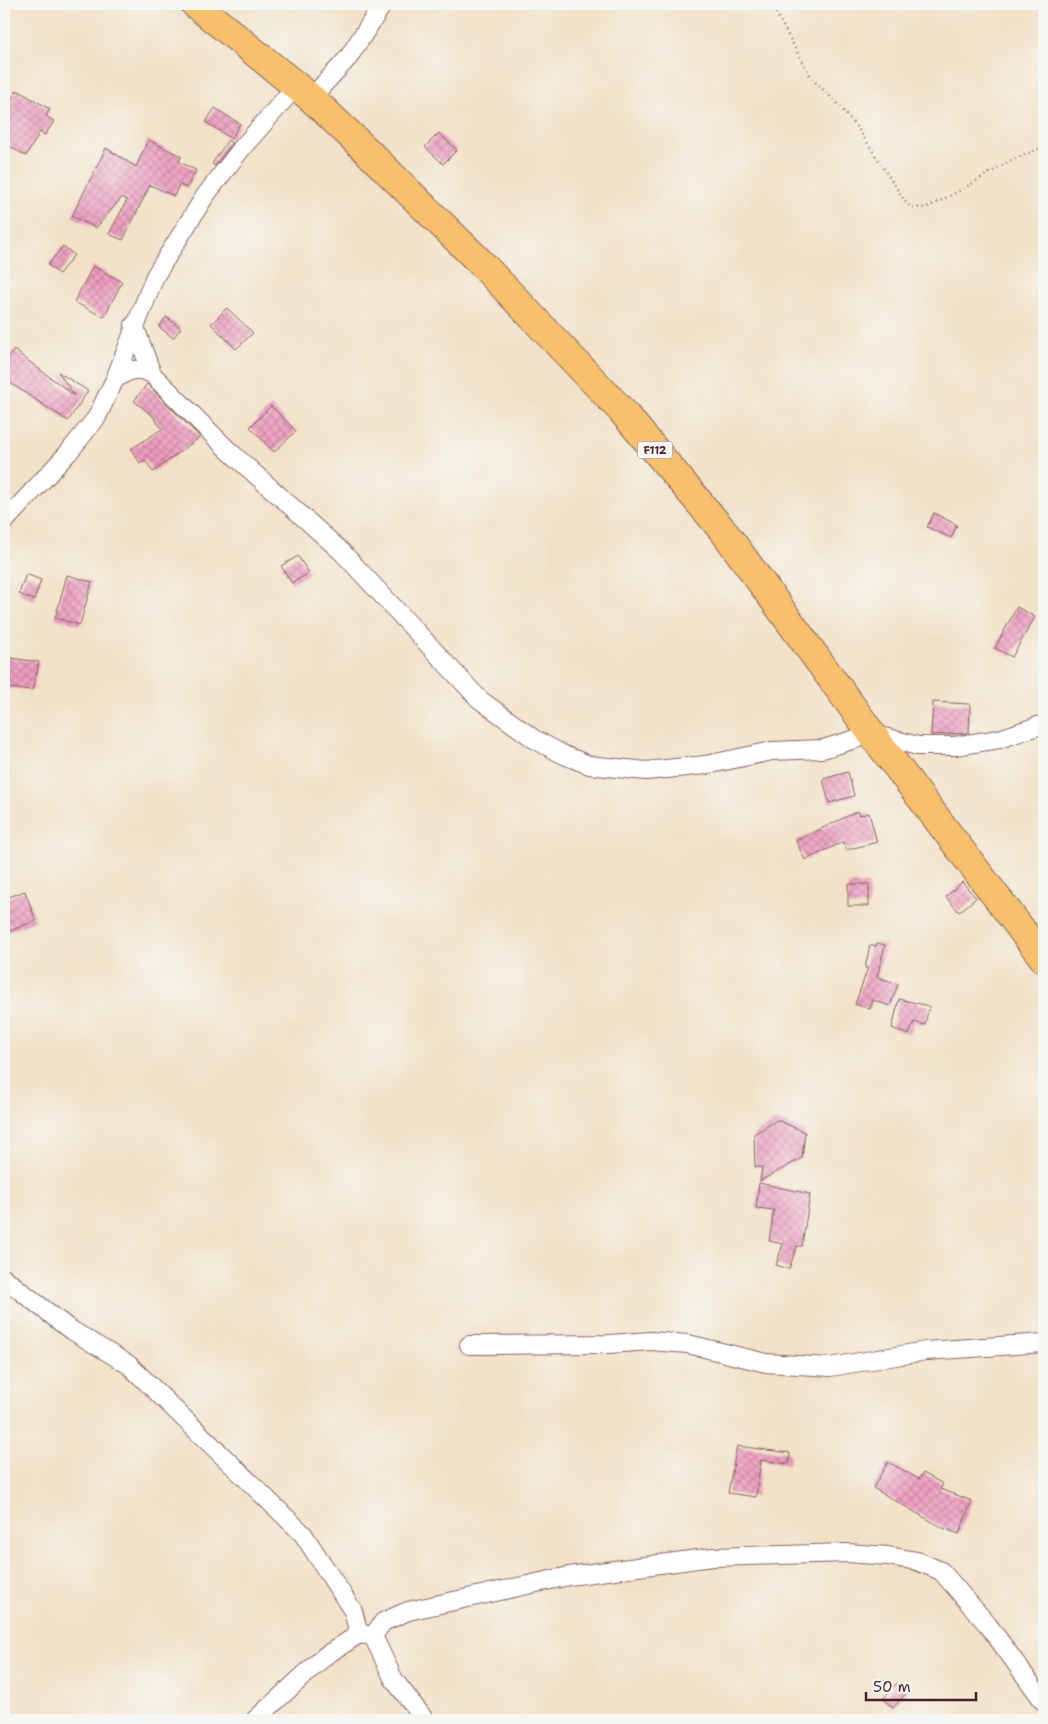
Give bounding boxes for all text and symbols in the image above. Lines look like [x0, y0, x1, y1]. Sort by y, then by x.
road number: F112 [638, 442, 672, 458]
scale bar [866, 1669, 976, 1701]
text: 50 m [873, 1677, 911, 1697]

